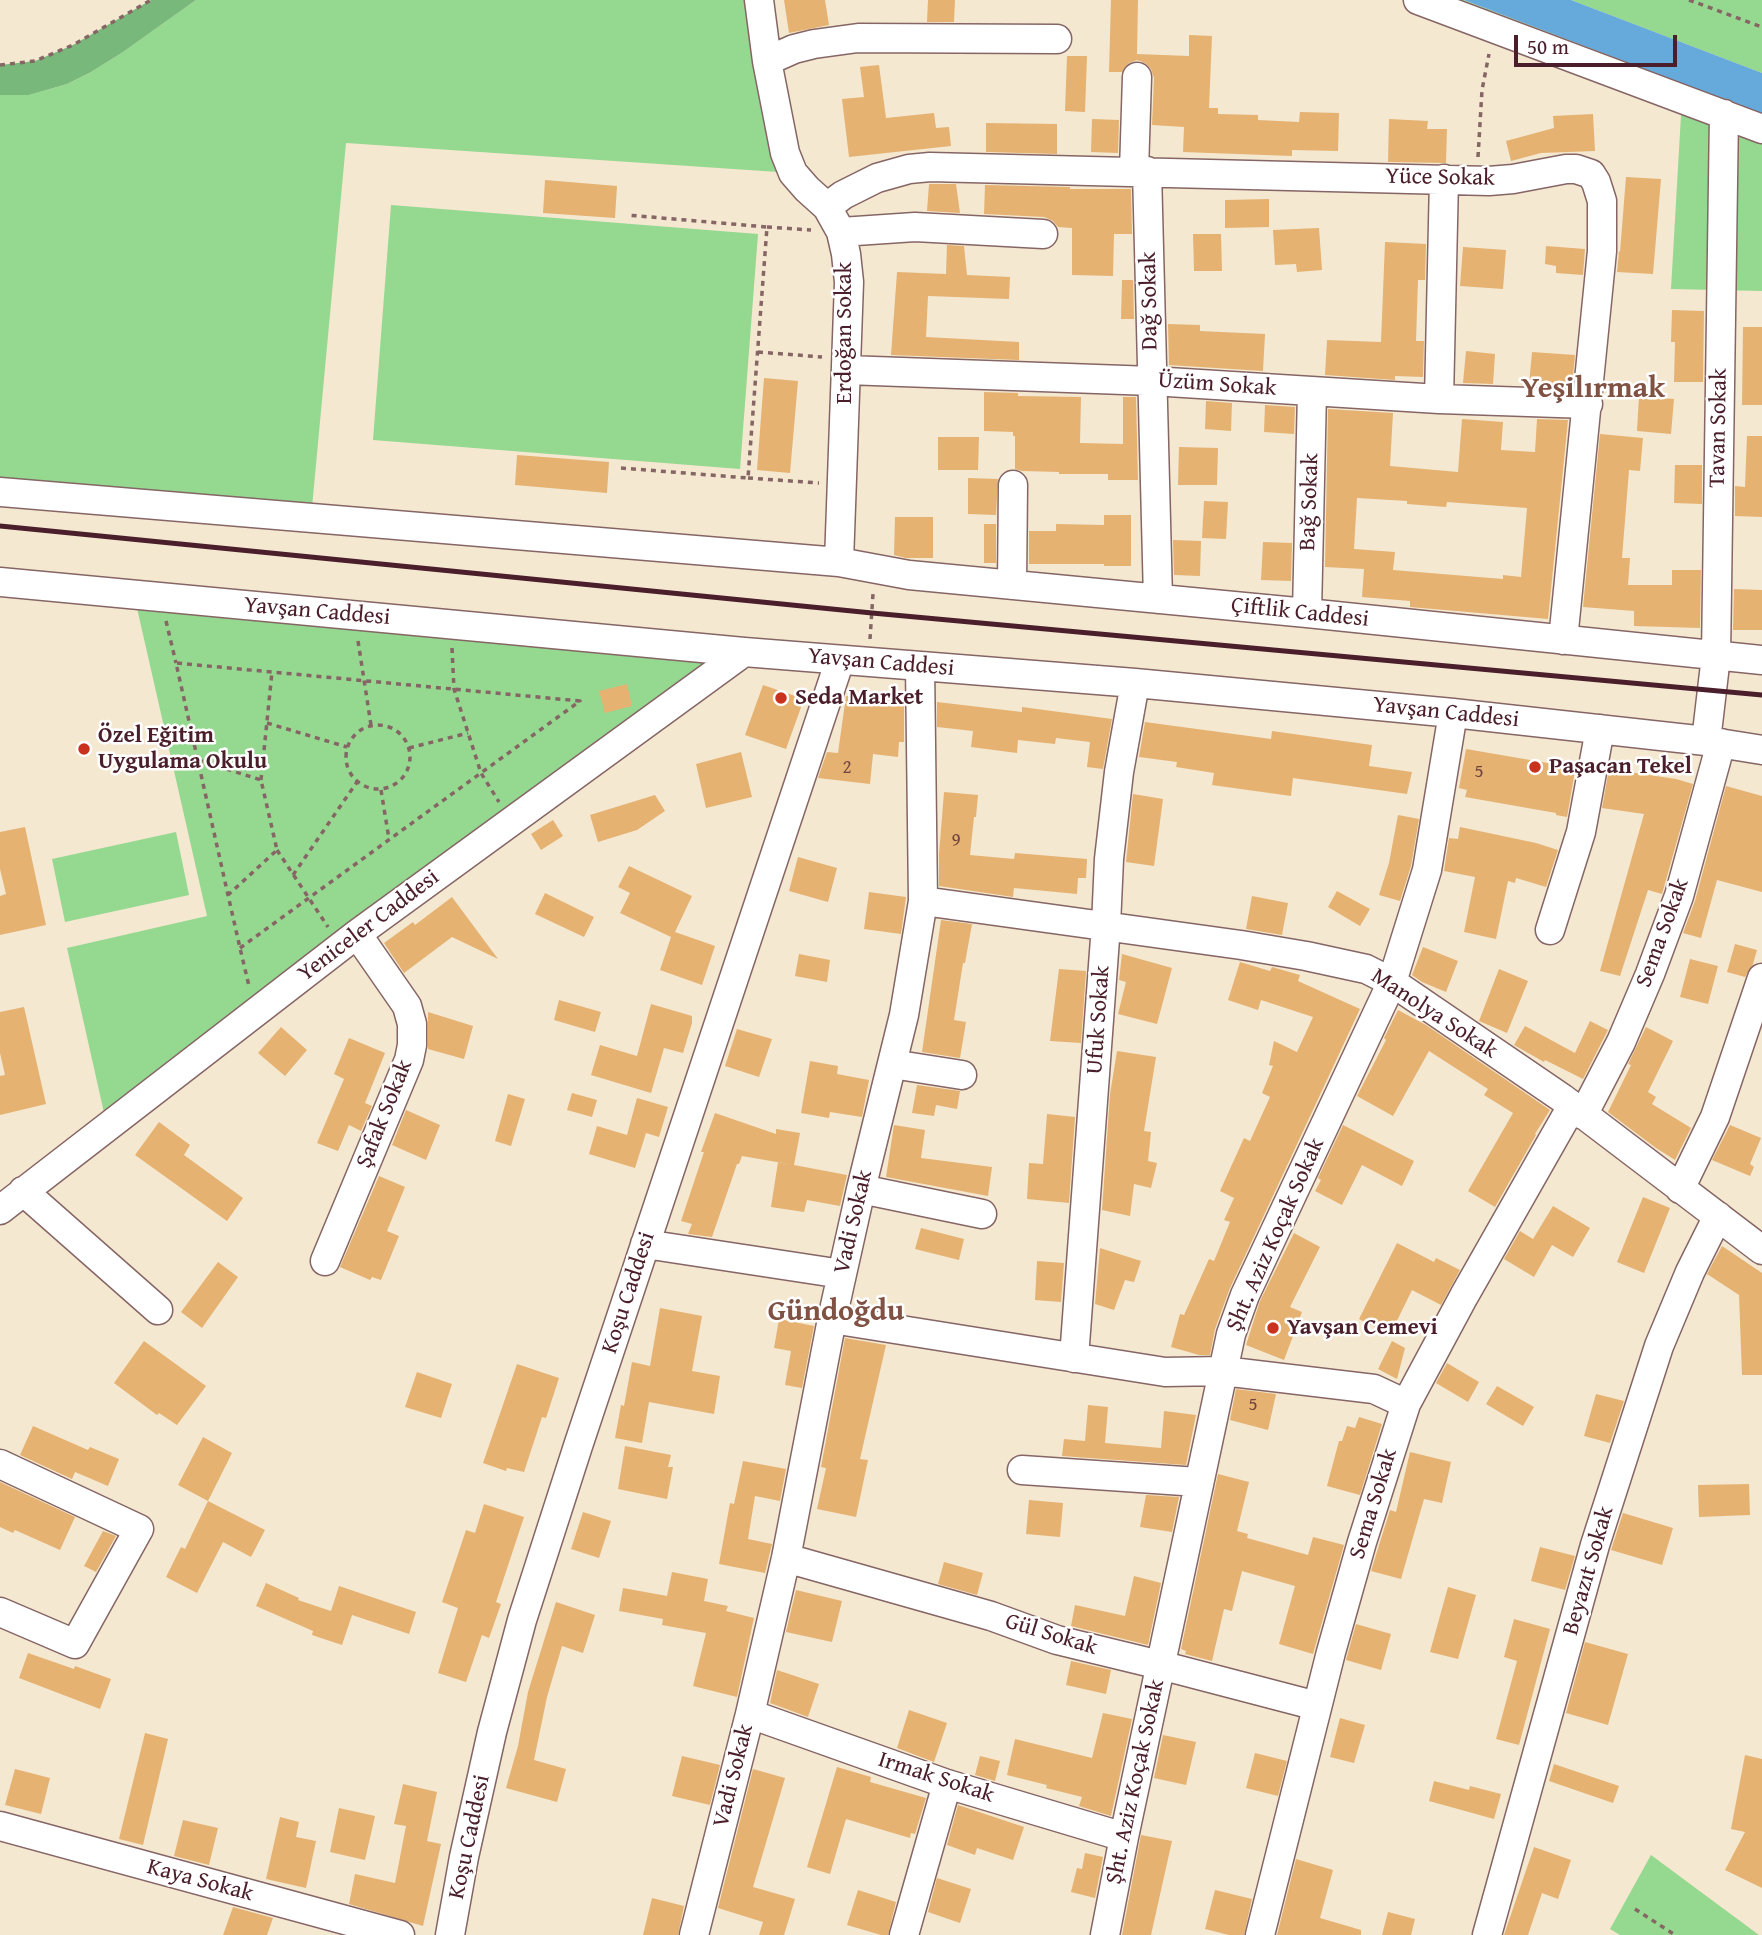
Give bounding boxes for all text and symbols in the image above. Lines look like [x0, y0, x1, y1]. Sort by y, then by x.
scale bar [1517, 21, 1680, 65]
text: 50 m [1527, 31, 1569, 62]
street label: Yüce Sokak [1385, 163, 1495, 193]
street label: Dağ Sokak [1135, 251, 1165, 351]
street label: Erdoğan Sokak [831, 262, 859, 404]
street label: Üzüm Sokak [1157, 367, 1277, 403]
street label: Tavan Sokak [1704, 368, 1734, 488]
district label: Yeşilırmak [1521, 371, 1665, 407]
street label: Bağ Sokak [1295, 453, 1325, 551]
street label: Yavşan Caddesi [243, 592, 391, 632]
street label: Çiftlik Caddesi [1230, 592, 1370, 634]
street label: Yavşan Caddesi [807, 643, 955, 683]
place label: Seda Market [795, 684, 923, 712]
marker: Seda Market [773, 690, 789, 706]
street label: Yavşan Caddesi [1372, 692, 1520, 734]
place label: Özel Eğitim Uygulama Okulu [98, 722, 267, 776]
marker: Özel Eğitim Uygulama Okulu [76, 741, 92, 757]
place label: Paşacan Tekel [1549, 753, 1692, 781]
house number: 2 [842, 757, 852, 779]
marker: Paşacan Tekel [1527, 759, 1543, 775]
house number: 5 [1474, 761, 1484, 783]
house number: 9 [951, 830, 961, 852]
street label: Yeniceler Caddesi [293, 864, 445, 988]
street label: Sema Sokak [1631, 875, 1695, 991]
street label: Manolya Sokak [1366, 963, 1502, 1065]
street label: Ufuk Sokak [1081, 965, 1117, 1075]
street label: Şafak Sokak [351, 1056, 419, 1172]
street label: Şht. Aziz Koçak Sokak [1221, 1134, 1331, 1336]
street label: Vadi Sokak [829, 1167, 879, 1277]
street label: Koşu Caddesi [596, 1229, 662, 1357]
district label: Gündoğdu [768, 1294, 904, 1330]
place label: Yavşan Cemevi [1287, 1314, 1438, 1342]
marker: Yavşan Cemevi [1265, 1320, 1281, 1336]
house number: 5 [1248, 1394, 1258, 1416]
street label: Sema Sokak [1344, 1445, 1404, 1563]
street label: Beyazıt Sokak [1557, 1503, 1621, 1639]
street label: Gül Sokak [1002, 1608, 1100, 1662]
street label: Şht. Aziz Koçak Sokak [1101, 1677, 1171, 1887]
street label: Vadi Sokak [708, 1721, 760, 1831]
street label: Irmak Sokak [875, 1746, 997, 1810]
street label: Koşu Caddesi [443, 1772, 497, 1902]
street label: Kaya Sokak [144, 1854, 256, 1908]

